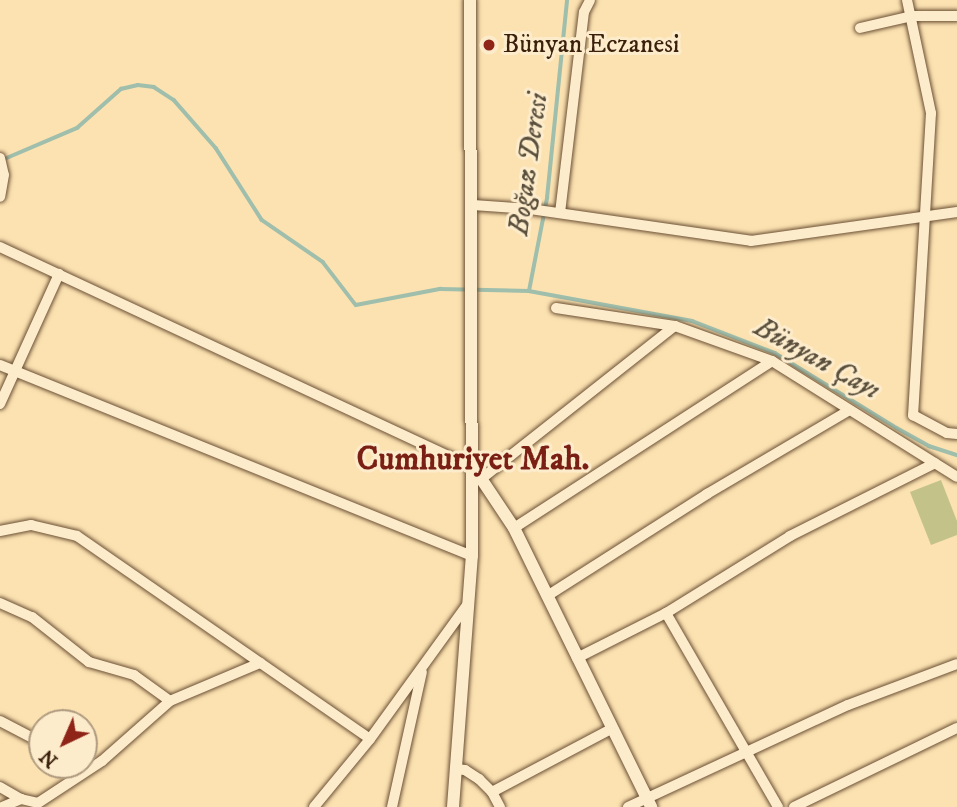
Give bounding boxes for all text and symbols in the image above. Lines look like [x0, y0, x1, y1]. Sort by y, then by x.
place label: Bünyan Eczanesi [503, 29, 680, 61]
marker: Bünyan Eczanesi [481, 37, 497, 53]
water label: Boğaz Deresi [502, 91, 556, 237]
water label: Bünyan Çayı [748, 311, 886, 407]
district label: Cumhuriyet Mah. [357, 440, 589, 480]
north arrow [28, 709, 98, 779]
text: N [36, 744, 63, 772]

